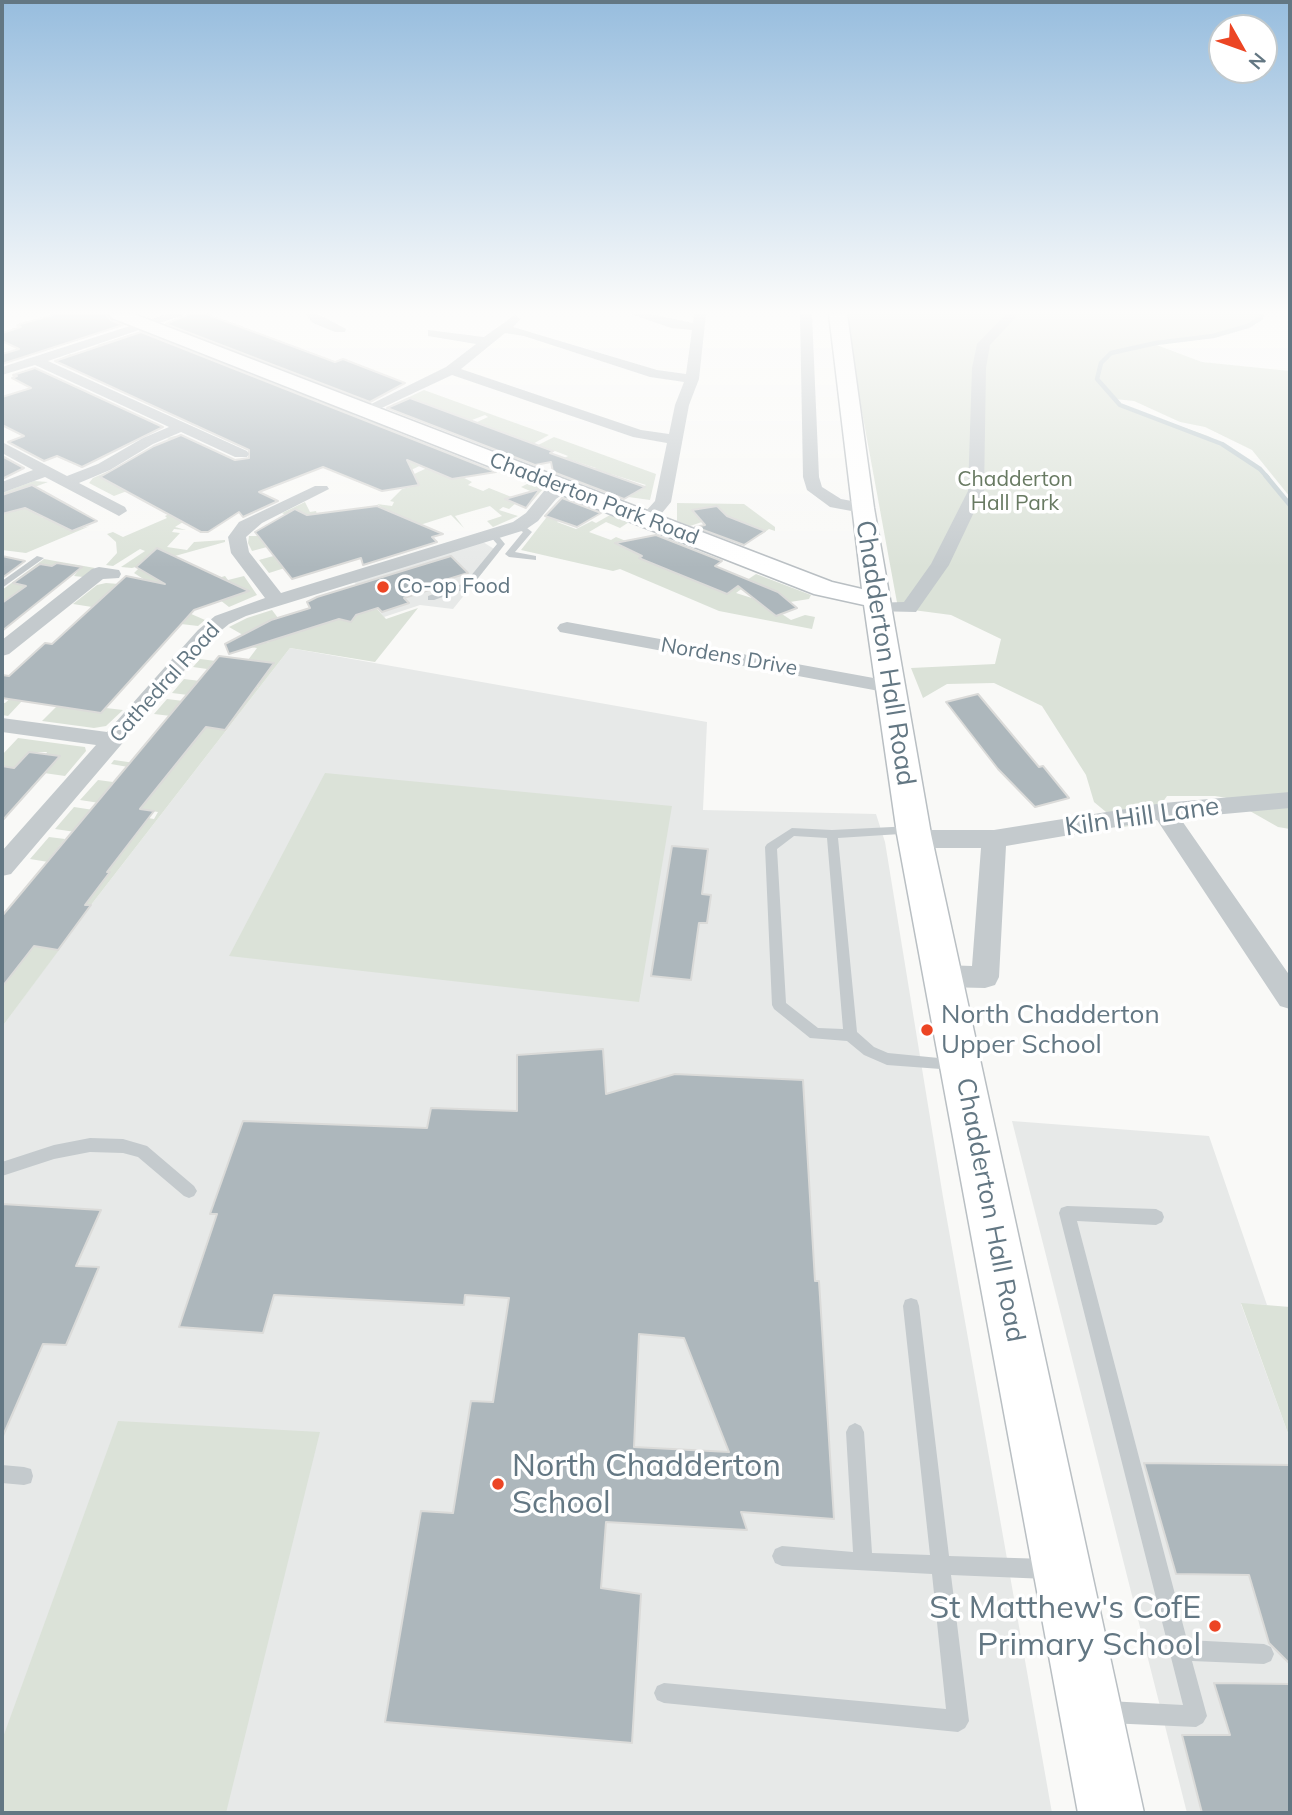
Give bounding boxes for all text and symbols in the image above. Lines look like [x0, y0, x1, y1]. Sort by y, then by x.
north arrow [1208, 14, 1278, 84]
text: N [1244, 48, 1271, 74]
street label: Chadderton Park Road [486, 447, 702, 551]
park label: Chadderton Hall Park [957, 467, 1073, 517]
street label: Chadderton Hall Road [849, 518, 921, 788]
place label: Co-op Food [397, 574, 510, 600]
marker: Co-op Food [375, 579, 391, 595]
street label: Cathedral Road [105, 618, 225, 748]
street label: Nordens Drive [659, 633, 799, 681]
street label: Kiln Hill Lane [1063, 791, 1221, 843]
place label: North Chadderton Upper School [941, 999, 1160, 1060]
marker: North Chadderton Upper School [919, 1022, 935, 1038]
street label: Chadderton Hall Road [949, 1075, 1031, 1345]
place label: North Chadderton School [512, 1447, 781, 1522]
marker: North Chadderton School [490, 1476, 506, 1492]
place label: St Matthew's CofE Primary School [929, 1589, 1201, 1664]
marker: St Matthew's CofE Primary School [1207, 1618, 1223, 1634]

